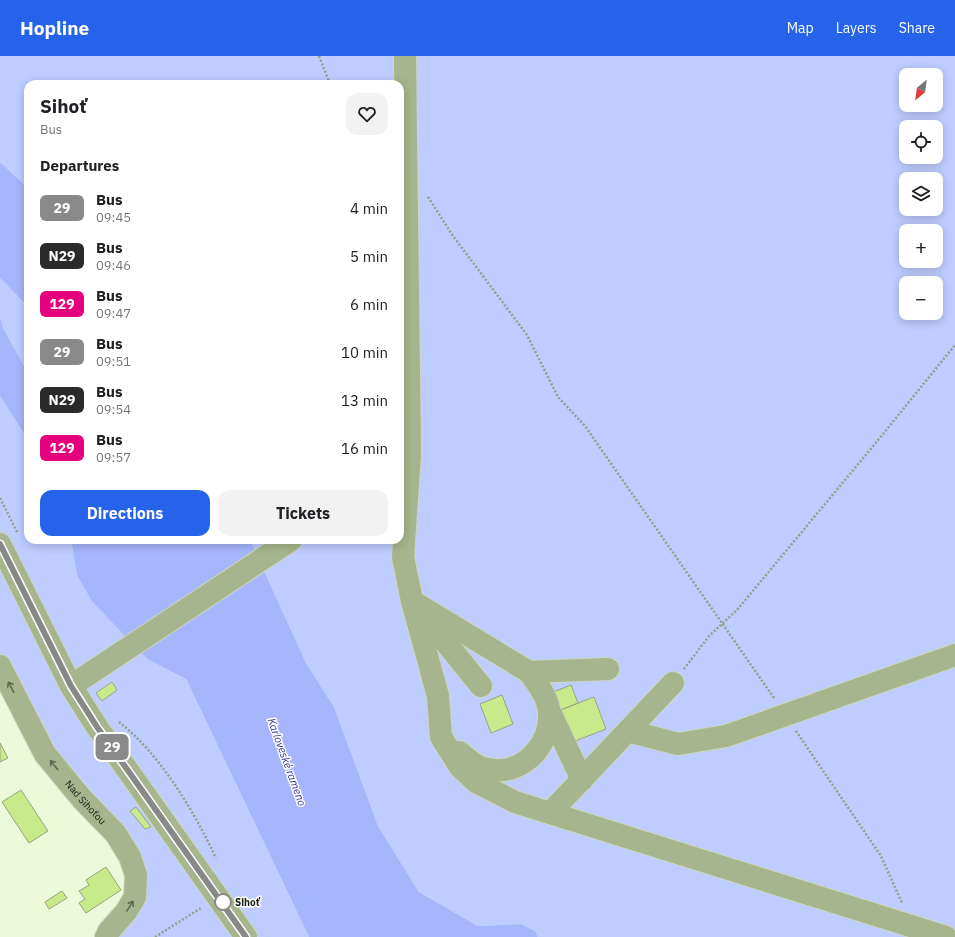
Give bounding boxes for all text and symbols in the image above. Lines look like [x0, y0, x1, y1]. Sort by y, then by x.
text: Hopline [20, 16, 89, 40]
text: Map [787, 19, 814, 37]
text: Layers [836, 19, 877, 37]
text: Share [899, 19, 935, 37]
north arrow [899, 68, 943, 112]
map controls [899, 68, 943, 320]
button: heart [346, 93, 388, 135]
text: Sihoť [40, 94, 87, 118]
button: locate [899, 120, 943, 164]
text: Bus [40, 121, 62, 138]
text: Departures [40, 156, 119, 175]
button: layers [899, 172, 943, 216]
text: Bus [96, 190, 123, 209]
text: 29 [54, 199, 70, 217]
text: 4 min [350, 199, 388, 218]
text: 09:45 [96, 209, 131, 226]
button: + [899, 224, 943, 268]
text: Bus [96, 238, 123, 257]
text: N29 [49, 247, 75, 265]
text: 5 min [350, 247, 388, 266]
text: 09:46 [96, 257, 131, 274]
button: − [899, 276, 943, 320]
text: Bus [96, 286, 123, 305]
text: 129 [49, 295, 75, 313]
text: 6 min [350, 295, 388, 314]
text: 09:47 [96, 305, 131, 322]
text: Bus [96, 334, 123, 353]
text: 29 [54, 343, 70, 361]
text: 10 min [341, 343, 388, 362]
text: 09:51 [96, 353, 131, 370]
text: Bus [96, 382, 123, 401]
text: N29 [49, 391, 75, 409]
text: 13 min [341, 391, 388, 410]
text: 09:54 [96, 401, 131, 418]
text: Bus [96, 430, 123, 449]
text: 129 [49, 439, 75, 457]
text: 16 min [341, 439, 388, 458]
text: 09:57 [96, 449, 131, 466]
button: Directions [40, 490, 210, 536]
button: Tickets [218, 490, 388, 536]
one-way arrow [7, 682, 14, 694]
water label: Karloveské rameno [265, 716, 309, 808]
line badge: 29 [94, 734, 130, 760]
text: 29 [104, 738, 120, 756]
one-way arrow [50, 759, 58, 770]
street label: Nad Sihoťou [63, 777, 109, 827]
marker: Sihoť [214, 893, 232, 911]
place label: Sihoť [235, 896, 261, 909]
one-way arrow [126, 900, 134, 912]

